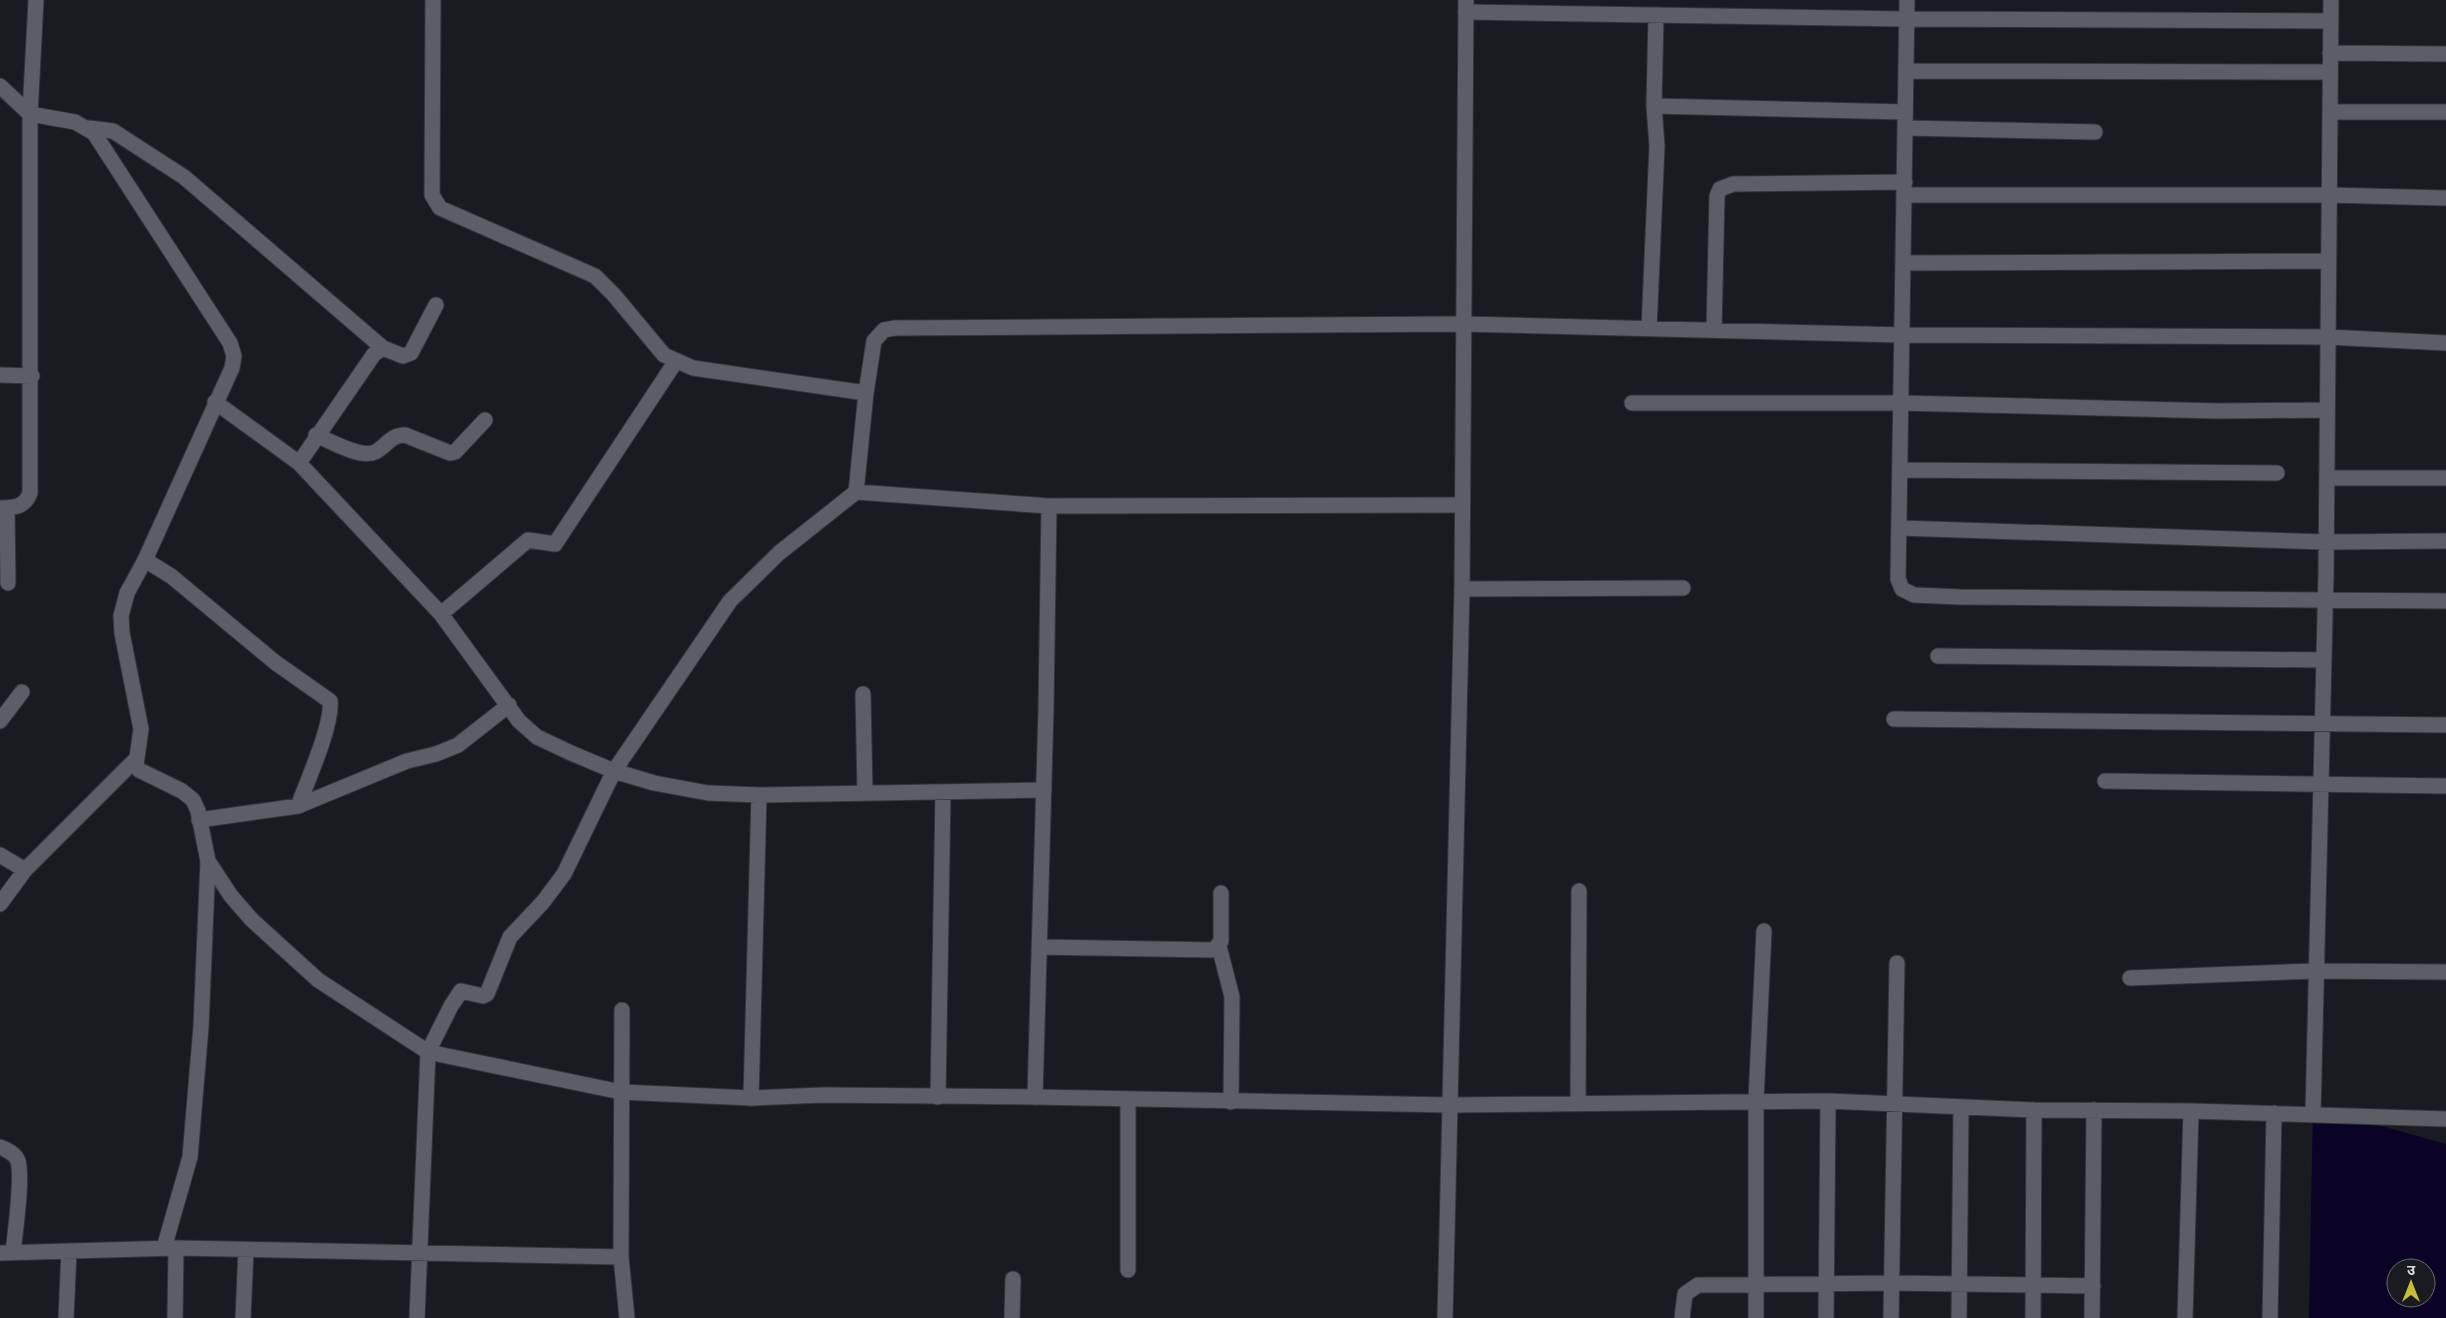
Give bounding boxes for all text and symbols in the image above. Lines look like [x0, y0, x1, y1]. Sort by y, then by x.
north arrow [2386, 1258, 2436, 1308]
text: उ [2407, 1260, 2416, 1280]

